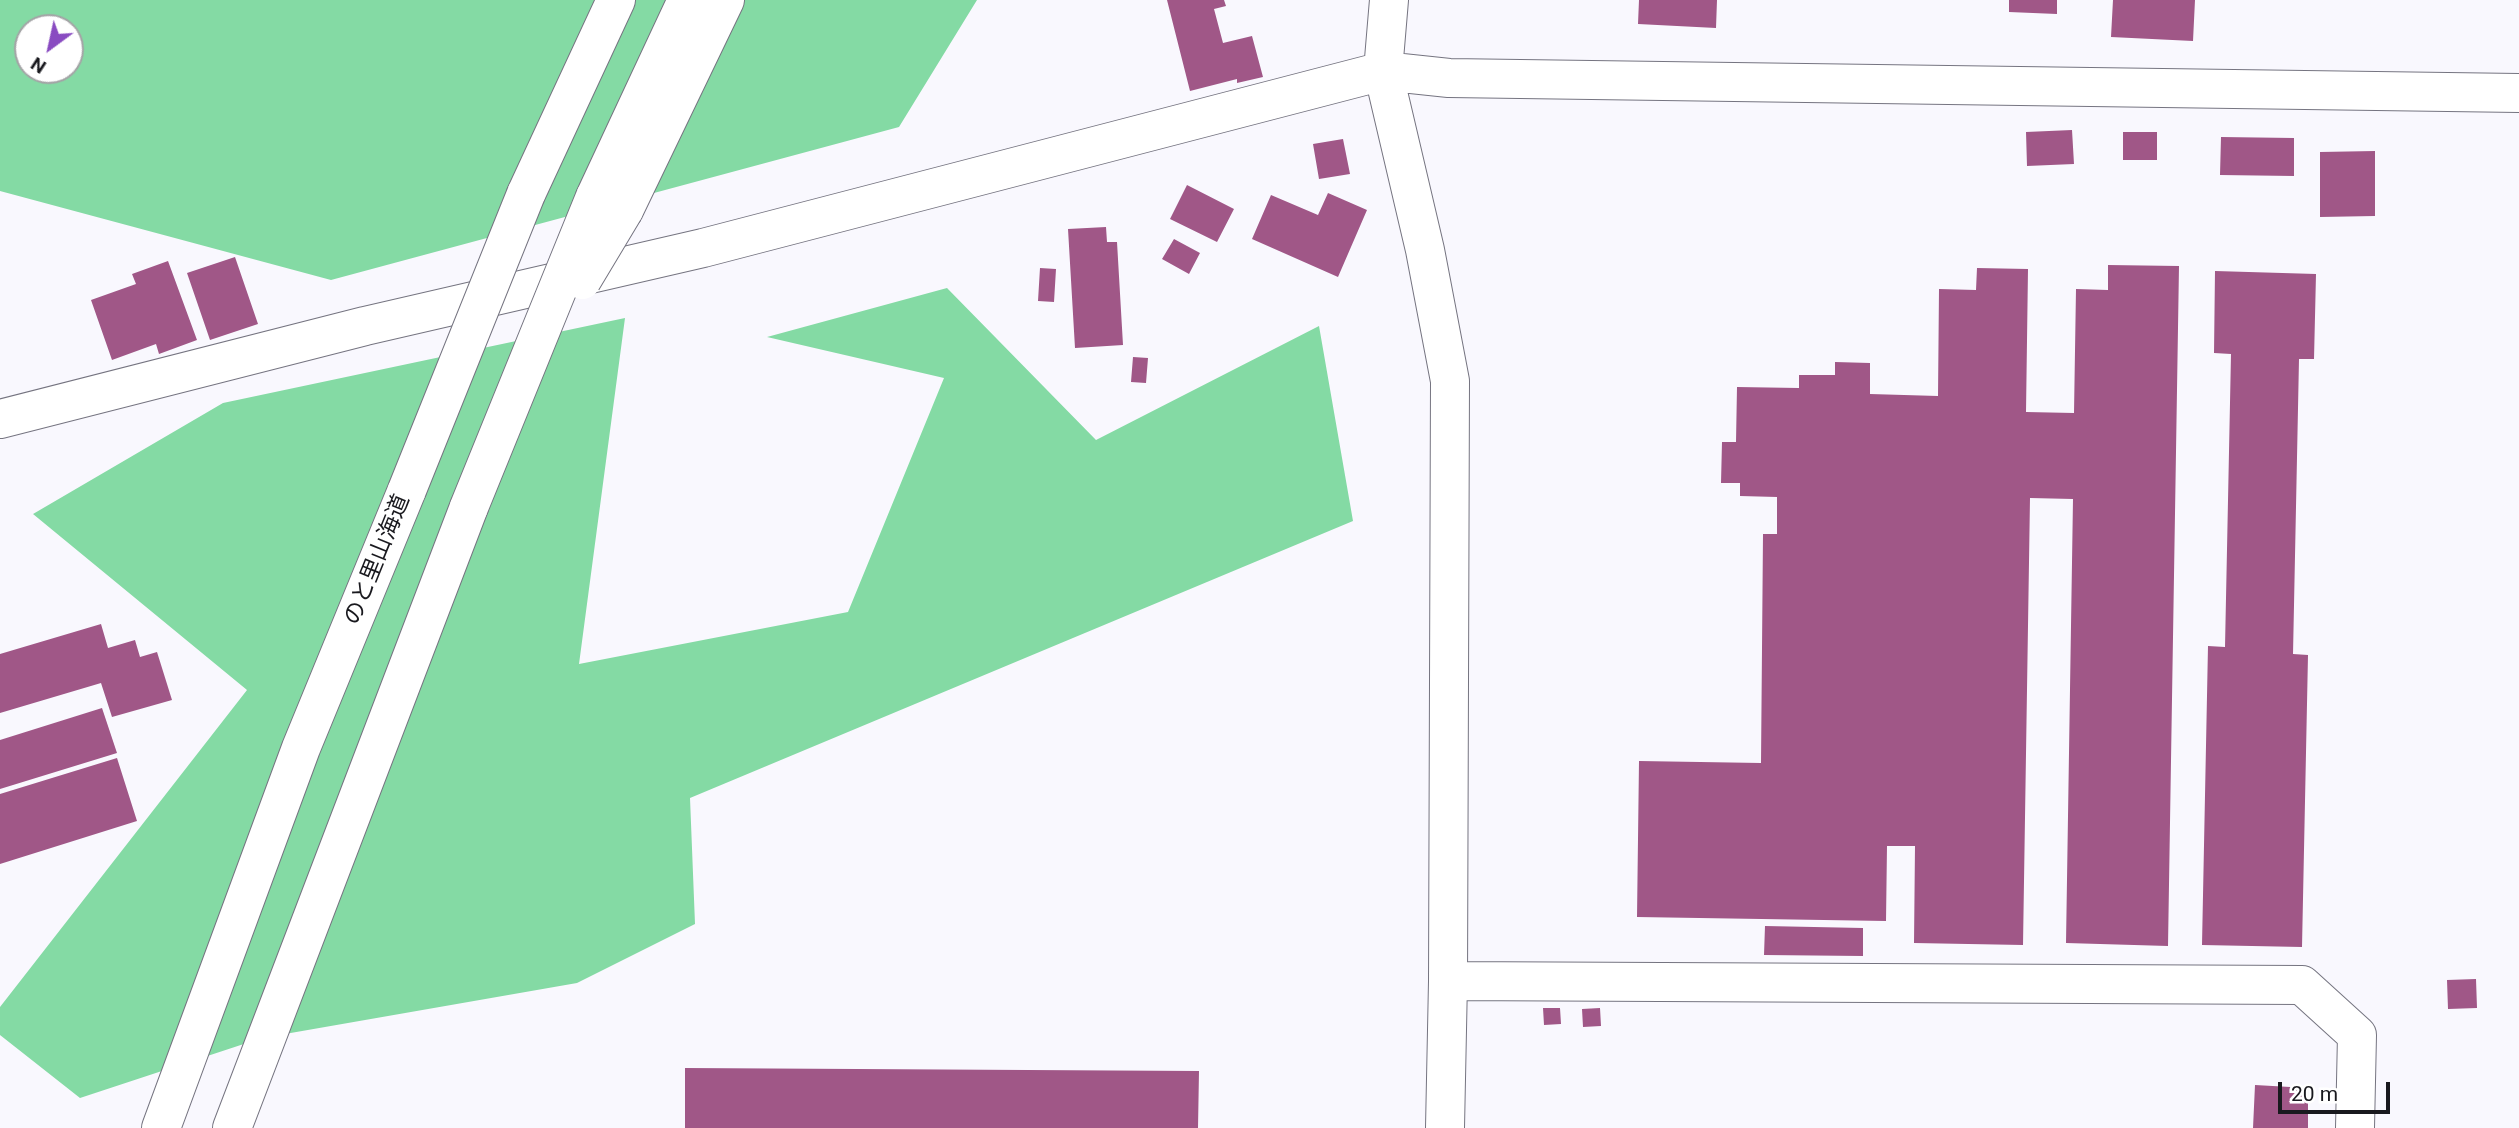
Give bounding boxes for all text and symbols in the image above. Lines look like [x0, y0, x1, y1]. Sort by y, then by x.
north arrow [14, 14, 84, 84]
text: N [26, 52, 50, 79]
street label: のと里山海道 [339, 491, 417, 629]
scale bar [2281, 1068, 2393, 1112]
text: 20 m [2291, 1082, 2338, 1106]

